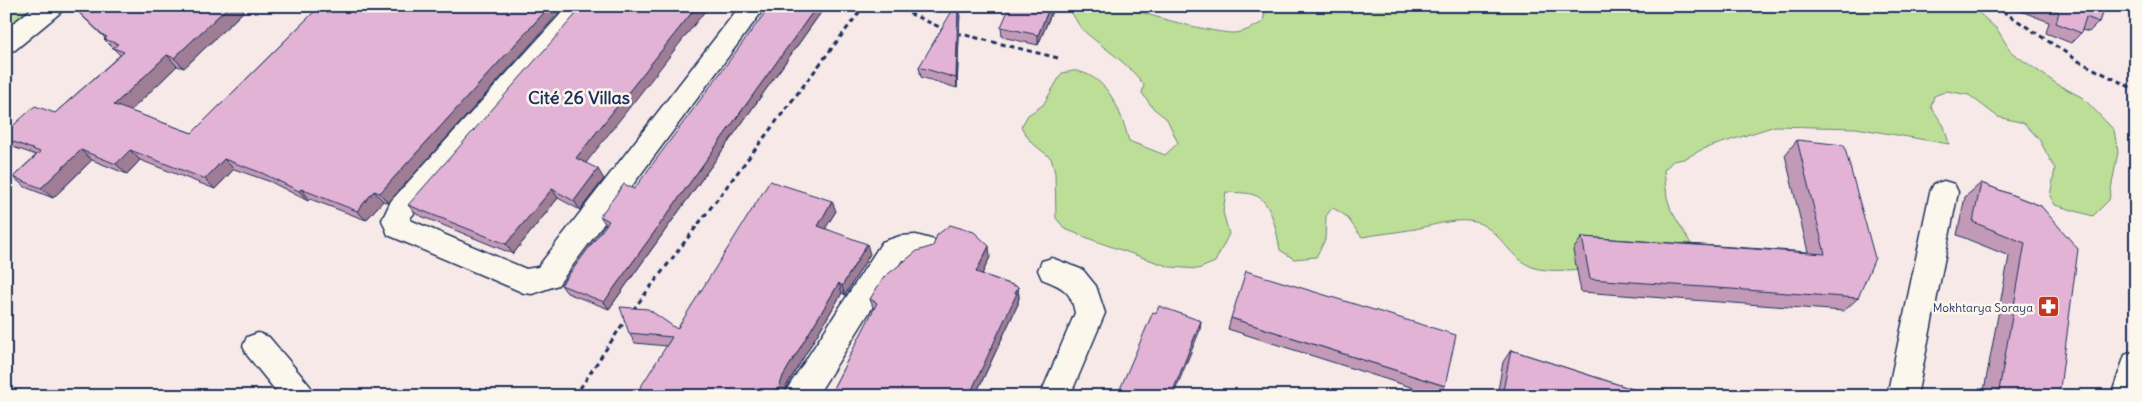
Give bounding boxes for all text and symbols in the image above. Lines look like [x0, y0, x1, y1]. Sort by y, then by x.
district label: Cité 26 Villas [528, 86, 630, 109]
pharmacy icon: Mokhtarya Soraya [2037, 295, 2061, 319]
place label: Mokhtarya Soraya [1933, 300, 2033, 315]

